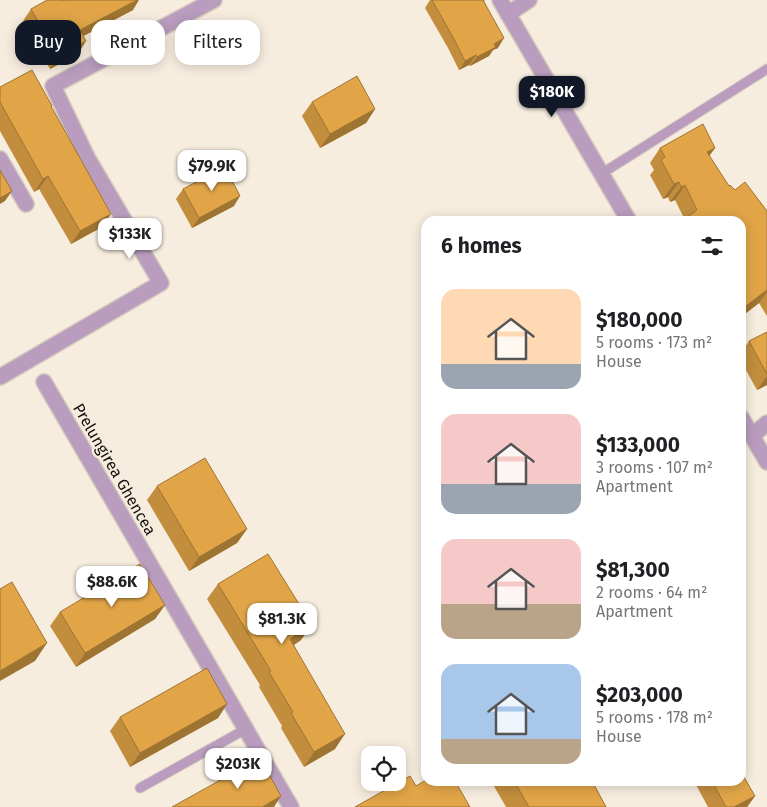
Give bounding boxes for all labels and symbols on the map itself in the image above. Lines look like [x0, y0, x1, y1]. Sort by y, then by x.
pin: $180K [517, 76, 587, 118]
pin: $79.9K [171, 150, 253, 192]
pin: $133K [95, 218, 165, 260]
street label: Prelungirea Ghencea [69, 400, 160, 539]
pin: $88.6K [71, 566, 153, 608]
pin: $81.3K [241, 602, 323, 645]
pin: $203K [203, 748, 273, 790]

